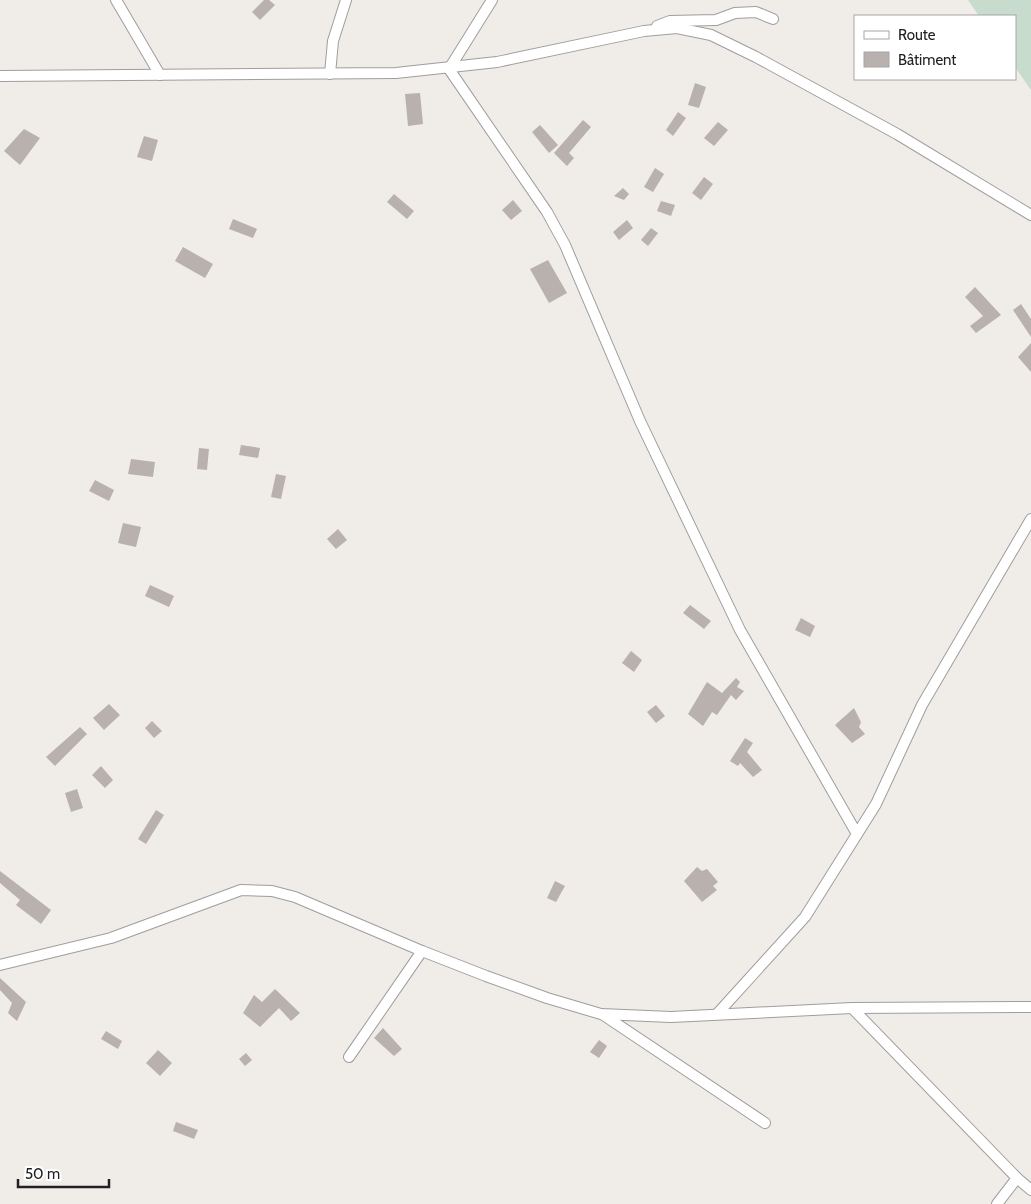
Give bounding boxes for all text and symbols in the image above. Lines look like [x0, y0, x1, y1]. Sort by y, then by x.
legend [854, 15, 1016, 80]
text: Route [898, 26, 936, 44]
text: Bâtiment [898, 51, 956, 69]
scale bar [18, 1156, 109, 1188]
text: 50 m [25, 1165, 60, 1183]

